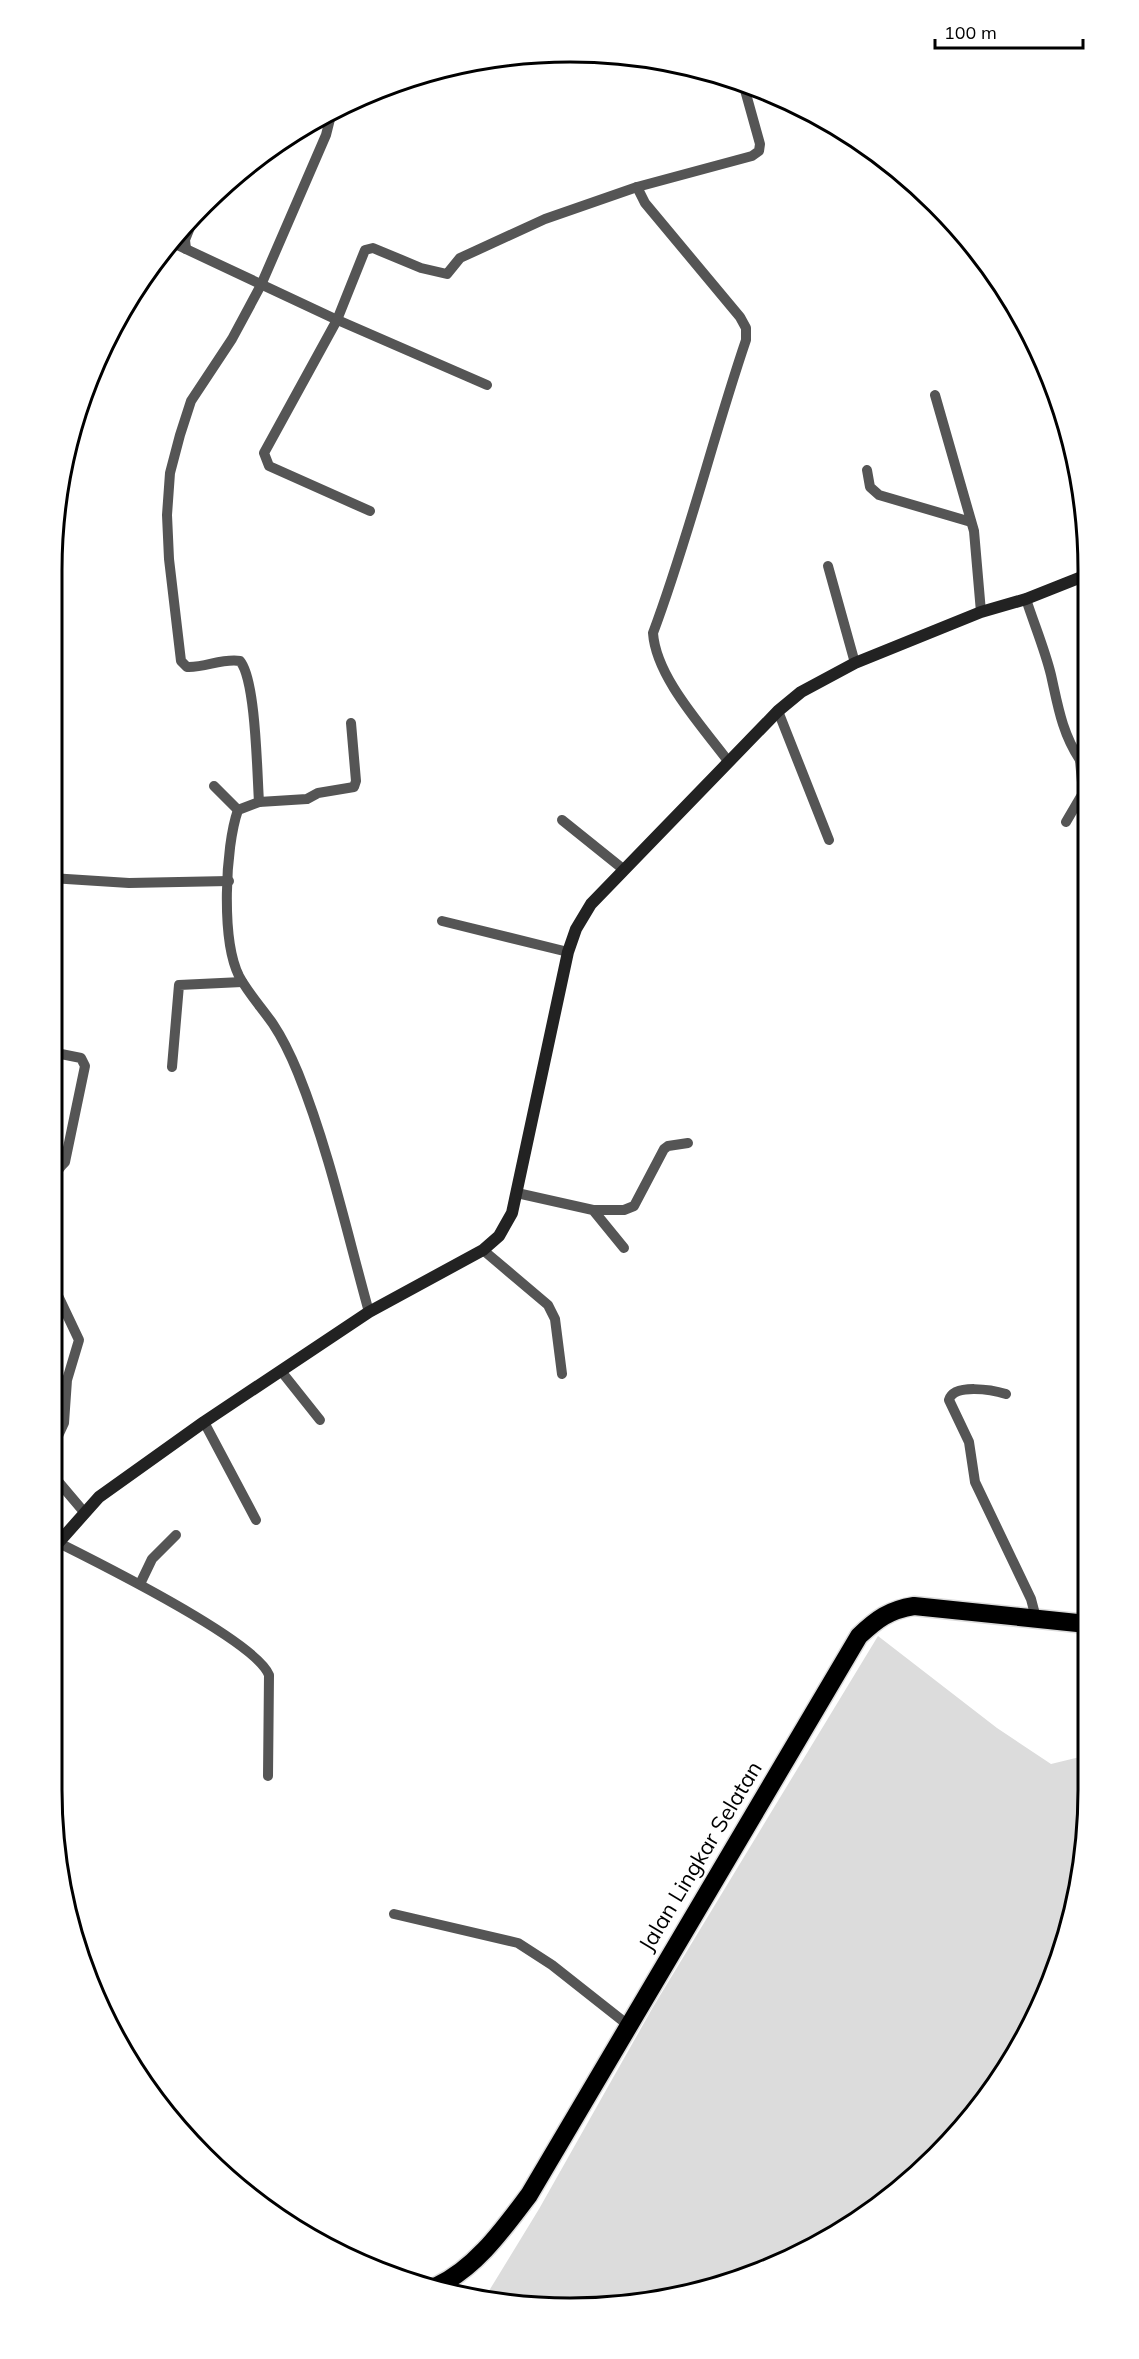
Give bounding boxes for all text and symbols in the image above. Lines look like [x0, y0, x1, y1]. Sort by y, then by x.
scale bar [935, 12, 1084, 50]
text: 100 m [944, 21, 997, 44]
street label: Jalan Lingkar Selatan [632, 1756, 768, 1956]

